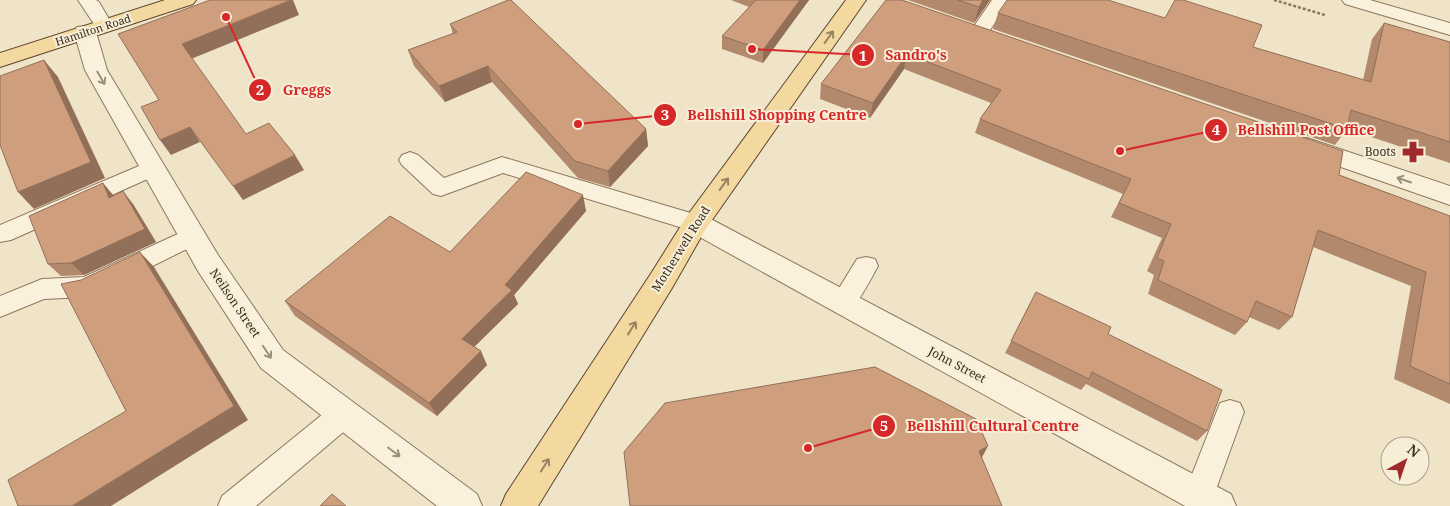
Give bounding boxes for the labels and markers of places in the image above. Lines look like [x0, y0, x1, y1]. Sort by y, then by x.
callout: Sandro's [850, 41, 957, 70]
callout: Greggs [248, 75, 341, 104]
callout: Bellshill Shopping Centre [652, 101, 877, 130]
callout: Bellshill Post Office [1203, 115, 1385, 144]
pharmacy icon: Boots [1400, 139, 1426, 165]
place label: Boots [1365, 143, 1396, 160]
callout: Bellshill Cultural Centre [872, 411, 1089, 440]

